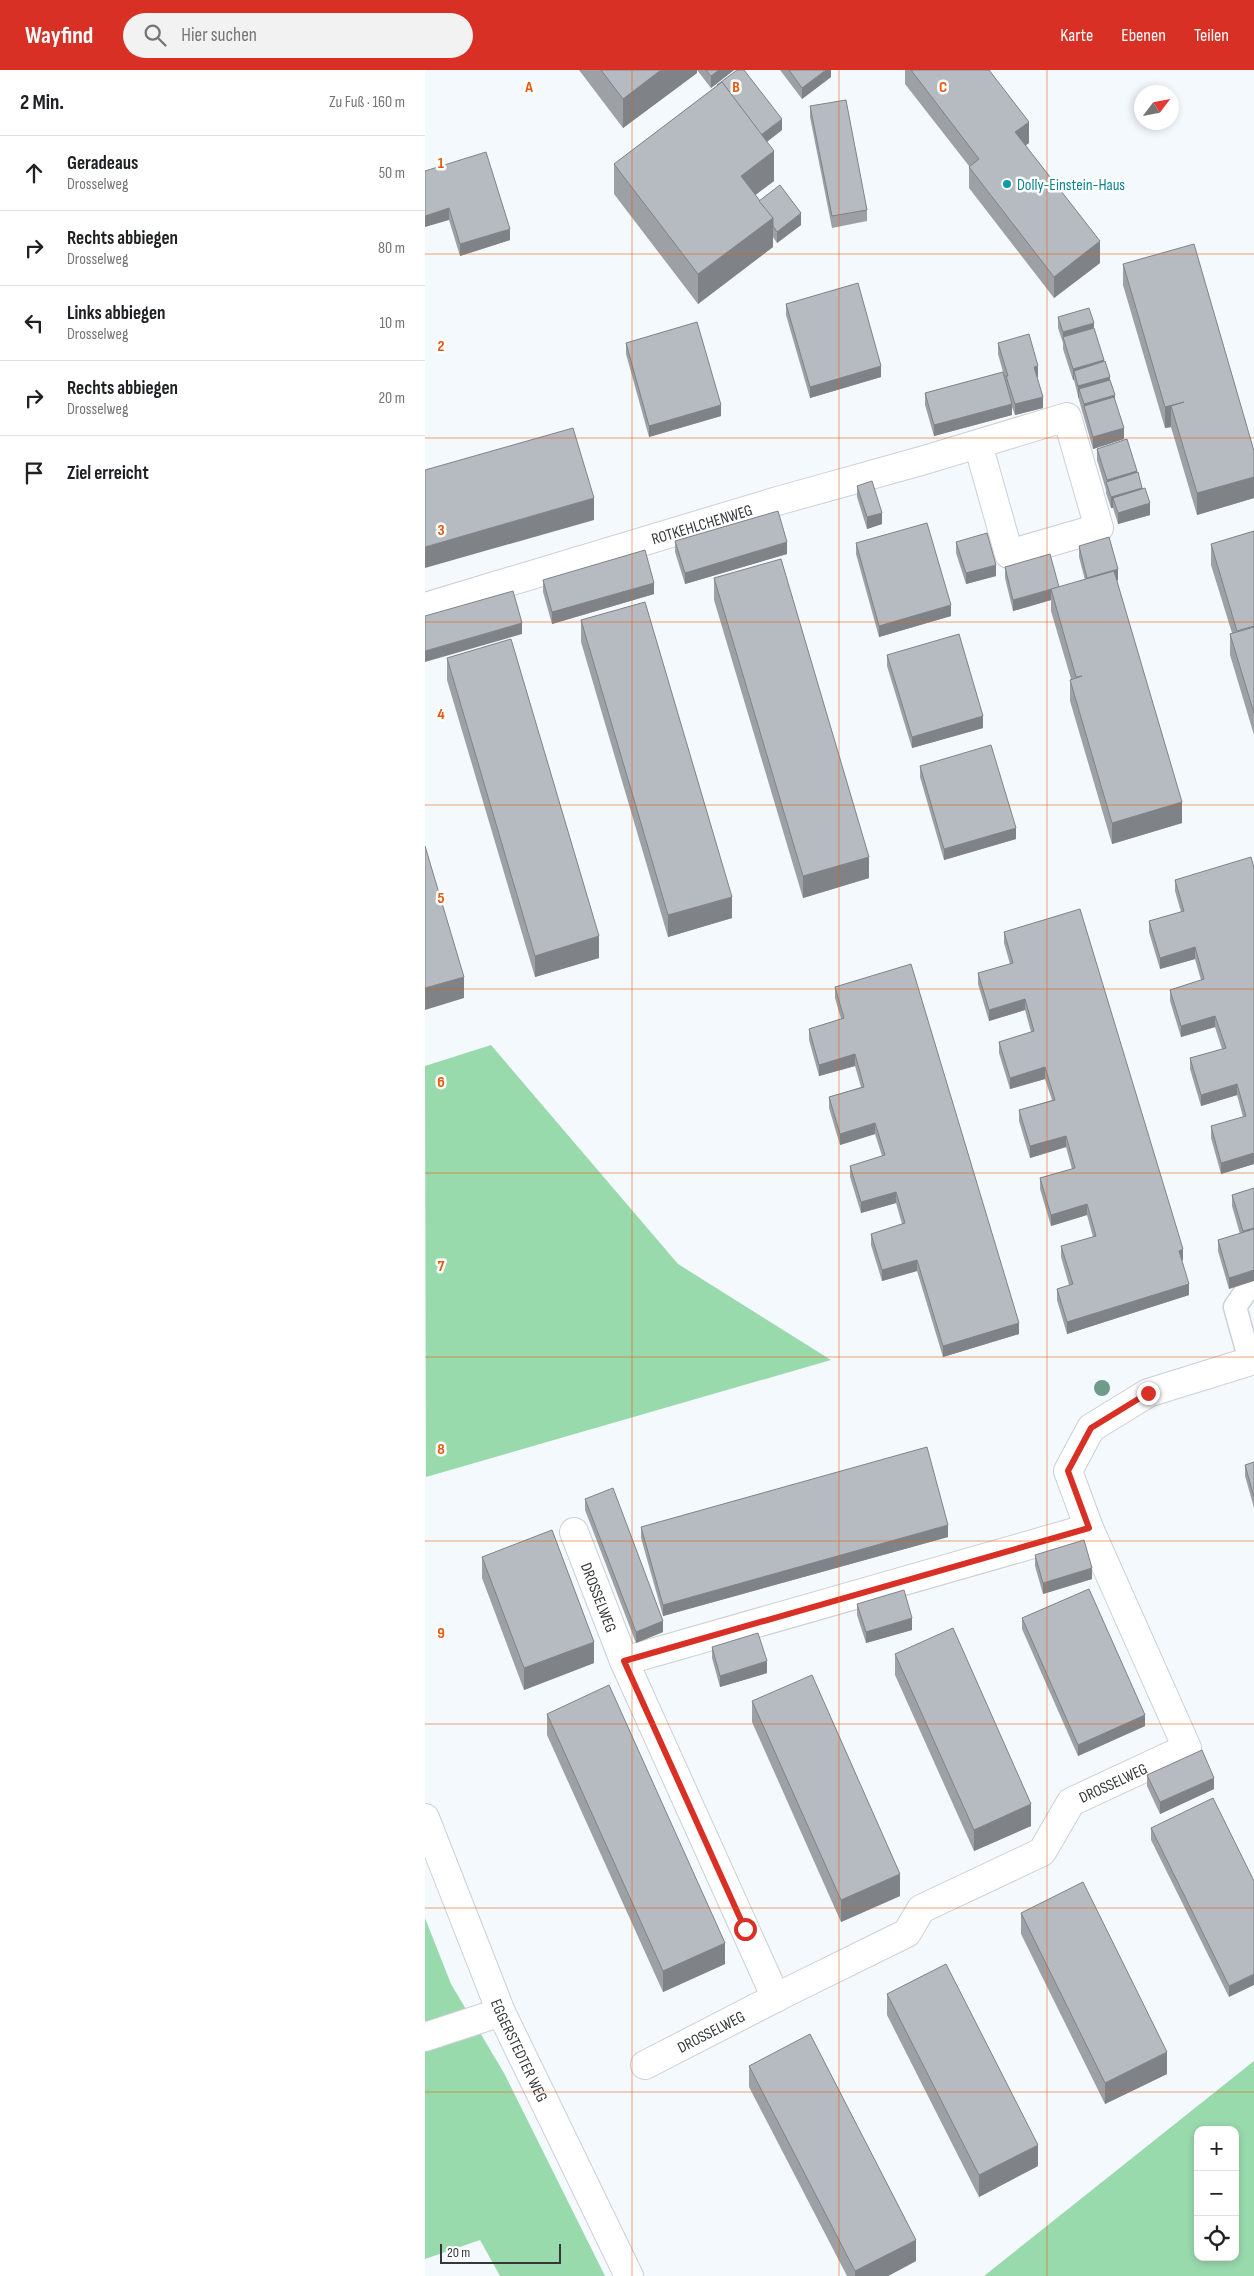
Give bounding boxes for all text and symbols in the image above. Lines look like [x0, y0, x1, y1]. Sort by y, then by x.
search box [123, 13, 473, 58]
text: Wayfind [25, 21, 93, 50]
icon: search [141, 21, 169, 49]
text: Hier suchen [181, 24, 257, 47]
text: Karte [1060, 25, 1093, 46]
text: Ebenen [1121, 25, 1166, 46]
text: Teilen [1194, 25, 1229, 46]
text: A [524, 78, 533, 97]
text: B [732, 78, 740, 97]
text: C [939, 78, 947, 97]
north arrow [1134, 85, 1179, 130]
text: 2 Min. [20, 90, 64, 115]
text: Zu Fuß · 160 m [329, 93, 405, 112]
text: Geradeaus [67, 152, 138, 175]
text: 1 [438, 154, 445, 173]
icon: ahead [20, 159, 48, 187]
text: 50 m [379, 164, 405, 183]
text: Drosselweg [67, 175, 128, 194]
place label: Dolly-Einstein-Haus [1017, 176, 1125, 195]
marker: Dolly-Einstein-Haus [1001, 178, 1013, 190]
text: Rechts abbiegen [67, 227, 178, 250]
icon: right [20, 234, 48, 262]
text: 80 m [378, 239, 405, 258]
text: Drosselweg [67, 250, 128, 269]
text: Links abbiegen [67, 302, 165, 325]
icon: left [20, 309, 48, 337]
text: 10 m [379, 314, 405, 333]
text: Drosselweg [67, 325, 128, 344]
text: 2 [437, 337, 445, 356]
text: Rechts abbiegen [67, 377, 178, 400]
icon: right [20, 384, 48, 412]
text: 20 m [378, 389, 405, 408]
text: Drosselweg [67, 400, 128, 419]
icon: arrive [20, 459, 48, 487]
text: Ziel erreicht [67, 462, 149, 485]
street label: ROTKEHLCHENWEG [649, 501, 755, 549]
text: 3 [437, 521, 445, 540]
text: 4 [437, 705, 445, 724]
text: 5 [437, 889, 445, 908]
text: 6 [437, 1073, 445, 1092]
text: 7 [438, 1257, 445, 1276]
route end [1137, 1382, 1160, 1405]
text: 8 [437, 1440, 445, 1459]
street label: DROSSELWEG [576, 1560, 620, 1635]
text: 9 [437, 1624, 445, 1643]
street label: DROSSELWEG [1076, 1760, 1151, 1808]
route start [734, 1918, 757, 1941]
street label: EGGERSTEDTER WEG [486, 1997, 551, 2105]
street label: DROSSELWEG [675, 2007, 748, 2058]
map controls [1194, 2126, 1239, 2261]
button: + [1194, 2126, 1239, 2171]
button: − [1194, 2171, 1239, 2216]
button: locate [1194, 2216, 1239, 2261]
scale bar [440, 2241, 561, 2264]
text: 20 m [447, 2244, 470, 2261]

